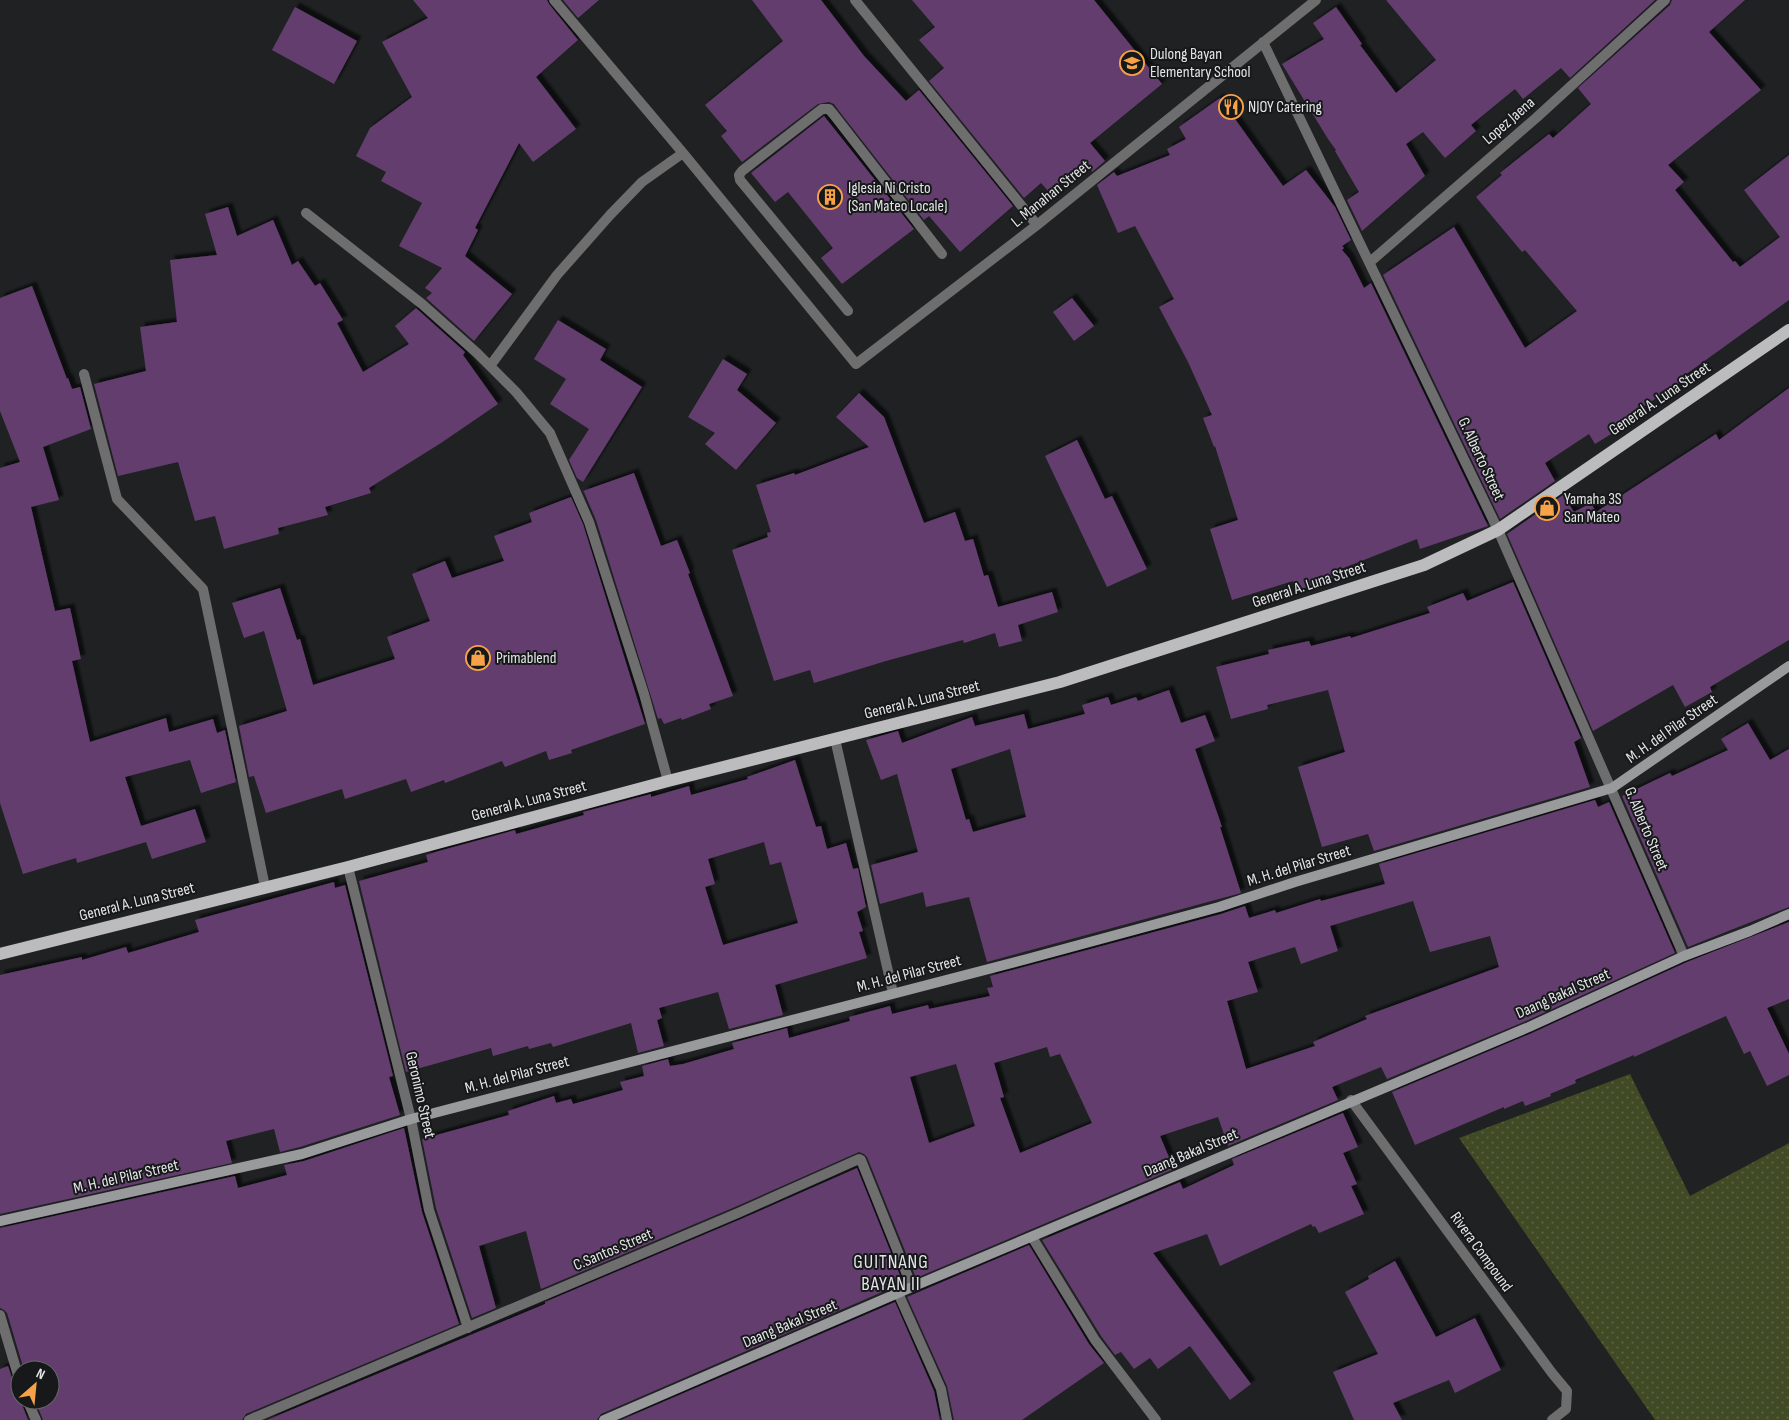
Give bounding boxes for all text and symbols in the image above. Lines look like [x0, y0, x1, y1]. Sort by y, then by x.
place label: Dulong Bayan Elementary School [1150, 45, 1250, 82]
school or university icon: Dulong Bayan Elementary School [1119, 50, 1145, 76]
street label: Lopez Jaena [1479, 93, 1539, 149]
restaurant icon: NJOY Catering [1218, 94, 1244, 120]
place label: NJOY Catering [1248, 98, 1322, 117]
street label: L. Manahan Street [1008, 156, 1094, 232]
place label: Iglesia Ni Cristo (San Mateo Locale) [848, 179, 948, 216]
building icon: Iglesia Ni Cristo (San Mateo Locale) [817, 184, 843, 210]
street label: General A. Luna Street [1606, 358, 1714, 440]
street label: G. Alberto Street [1454, 415, 1509, 504]
place label: Yamaha 3S San Mateo [1564, 490, 1622, 527]
shop icon: Yamaha 3S San Mateo [1534, 495, 1560, 521]
street label: General A. Luna Street [1250, 558, 1368, 612]
shop icon: Primablend [465, 645, 491, 671]
place label: Primablend [496, 649, 556, 668]
street label: General A. Luna Street [862, 676, 982, 724]
street label: M. H. del Pilar Street [1623, 690, 1721, 768]
street label: General A. Luna Street [469, 776, 589, 825]
street label: G. Alberto Street [1620, 784, 1672, 874]
street label: M. H. del Pilar Street [1245, 841, 1353, 891]
street label: General A. Luna Street [77, 878, 197, 926]
street label: M. H. del Pilar Street [855, 951, 963, 997]
street label: Daang Bakal Street [1513, 965, 1613, 1023]
street label: Geronimo Street [401, 1050, 439, 1140]
street label: M. H. del Pilar Street [463, 1052, 571, 1098]
street label: Daang Bakal Street [1141, 1125, 1241, 1181]
street label: M. H. del Pilar Street [72, 1156, 180, 1198]
street label: Rivera Compound [1446, 1208, 1516, 1296]
street label: C.Santos Street [571, 1225, 656, 1275]
district label: GUITNANG BAYAN II [853, 1251, 929, 1296]
street label: Daang Bakal Street [740, 1296, 840, 1352]
north arrow [10, 1360, 60, 1410]
text: N [33, 1365, 48, 1383]

